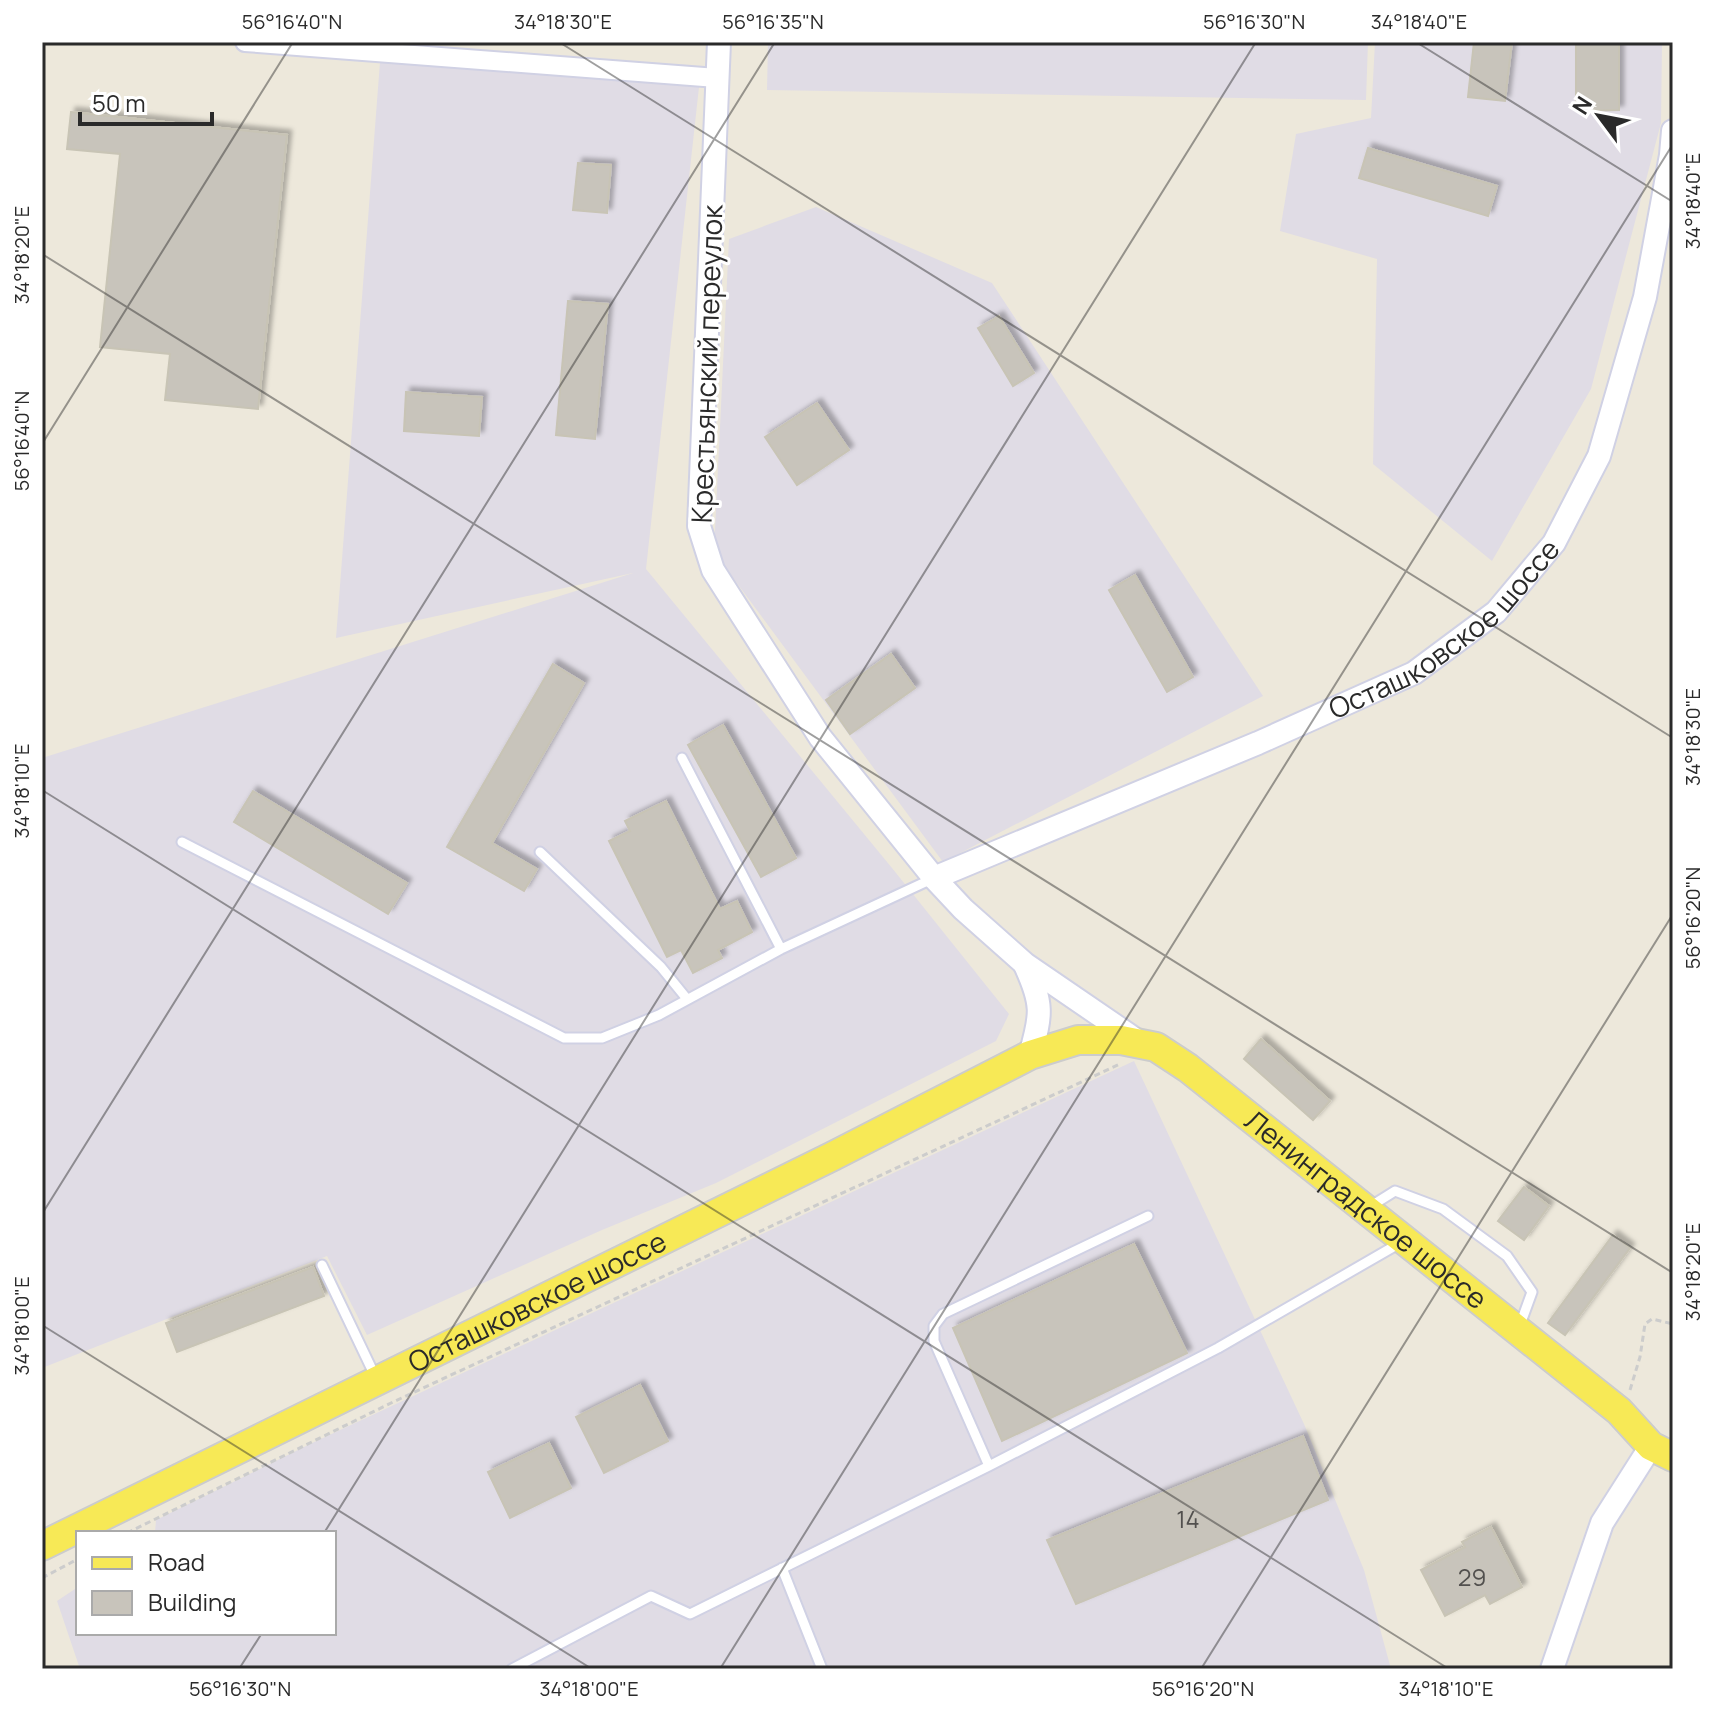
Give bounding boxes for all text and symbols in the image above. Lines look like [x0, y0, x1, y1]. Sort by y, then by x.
text: 56°16'40"N [242, 8, 342, 35]
text: 34°18'30"E [514, 8, 612, 35]
text: 56°16'35"N [722, 8, 824, 35]
text: 56°16'30"N [1203, 8, 1305, 35]
text: 34°18'40"E [1371, 8, 1467, 35]
scale bar [80, 76, 212, 126]
north arrow [1559, 76, 1639, 156]
text: 50 m [92, 86, 146, 119]
text: N [1565, 91, 1599, 120]
text: 34°18'40"E [1679, 153, 1706, 249]
street label: Крестьянский переулок [681, 203, 731, 524]
text: 34°18'20"E [8, 206, 35, 304]
text: 56°16'40"N [8, 391, 35, 491]
street label: Осташковское шоссе [1322, 531, 1567, 727]
text: 34°18'30"E [1679, 688, 1706, 786]
text: 34°18'10"E [8, 744, 35, 838]
text: 56°16'20"N [1679, 867, 1706, 969]
street label: Ленинградское шоссе [1238, 1101, 1496, 1317]
street label: Осташковское шоссе [401, 1221, 672, 1381]
text: 34°18'20"E [1679, 1223, 1706, 1321]
text: 34°18'00"E [8, 1276, 35, 1376]
house number: 14 [1176, 1502, 1200, 1535]
legend [76, 1531, 336, 1635]
text: Road [148, 1545, 205, 1578]
house number: 29 [1458, 1560, 1486, 1593]
text: Building [148, 1585, 236, 1618]
text: 56°16'30"N [189, 1675, 291, 1702]
text: 34°18'00"E [539, 1675, 639, 1702]
text: 56°16'20"N [1152, 1675, 1254, 1702]
text: 34°18'10"E [1399, 1675, 1493, 1702]

